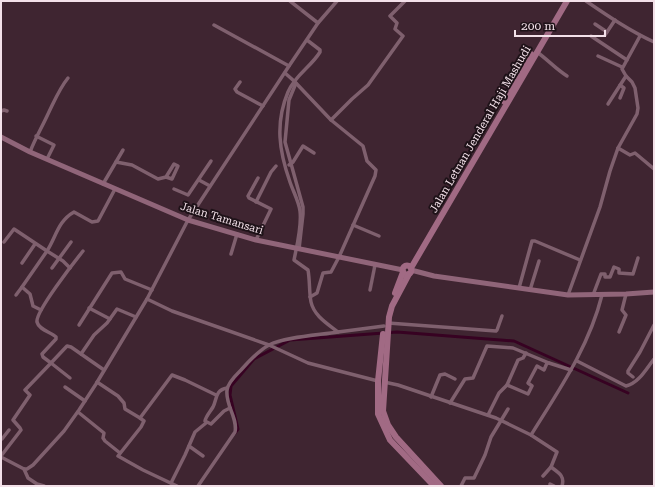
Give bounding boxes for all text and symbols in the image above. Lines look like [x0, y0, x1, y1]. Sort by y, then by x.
scale bar [515, 12, 605, 38]
text: 200 m [521, 19, 555, 33]
street label: Jalan Letnan Jenderal Haji Mashudi [427, 43, 534, 215]
street label: Jalan Tamansari [179, 200, 265, 237]

